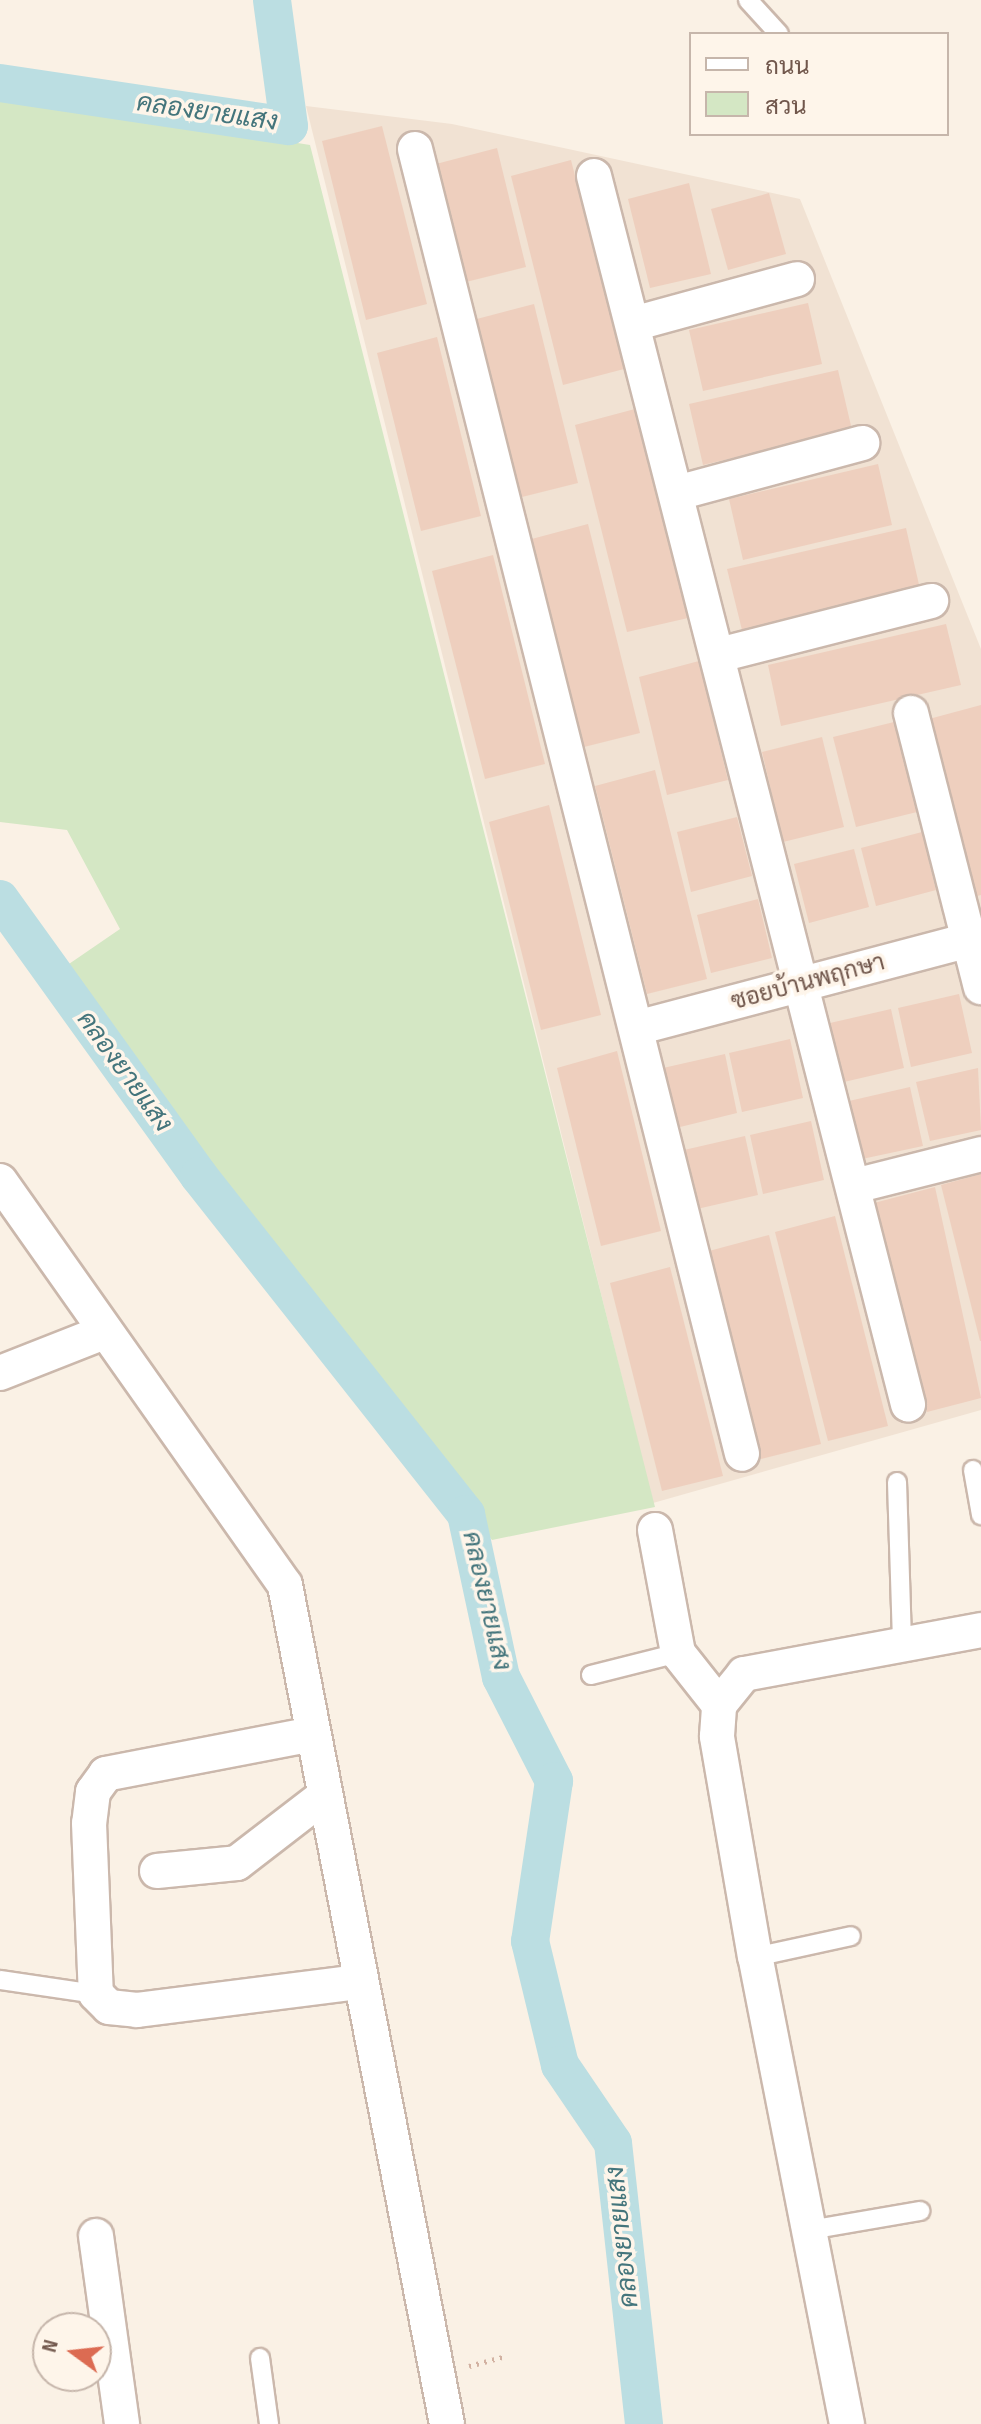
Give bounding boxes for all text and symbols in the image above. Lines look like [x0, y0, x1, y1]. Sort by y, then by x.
legend [689, 32, 949, 136]
text: ถนน [765, 52, 810, 81]
water label: คลองยายแสง [134, 88, 280, 138]
text: สวน [765, 92, 807, 121]
street label: ซอยบ้านพฤกษา [728, 948, 888, 1016]
water label: คลองยายแสง [70, 1005, 178, 1139]
water label: คลองยายแสง [455, 1528, 517, 1674]
water label: คลองยายแสง [600, 2165, 646, 2309]
north arrow [32, 2312, 112, 2392]
text: N [36, 2337, 65, 2355]

